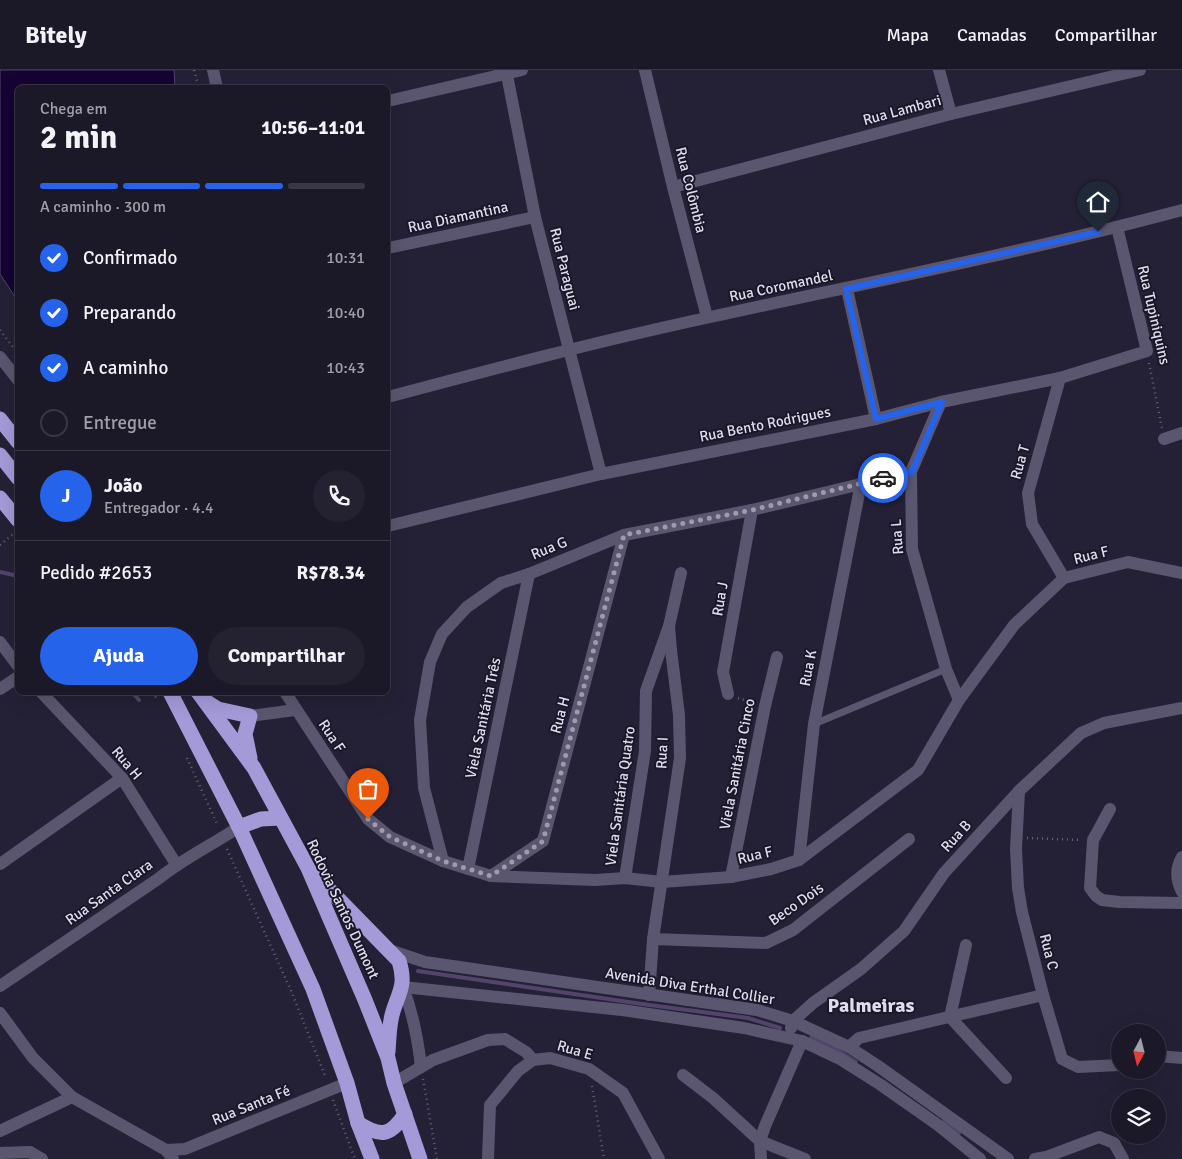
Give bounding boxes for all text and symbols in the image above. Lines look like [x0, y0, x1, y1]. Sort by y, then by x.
text: Bitely [25, 20, 87, 50]
text: Mapa [887, 24, 929, 46]
text: Camadas [957, 24, 1027, 46]
text: Compartilhar [1055, 24, 1157, 46]
street label: Rua Lambari [861, 91, 943, 129]
text: Chega em [40, 99, 107, 119]
text: 10:56–11:01 [261, 116, 365, 140]
text: 2 min [40, 118, 117, 157]
street label: Rua Colômbia [672, 145, 710, 235]
pin [1077, 181, 1119, 232]
icon: home [1084, 188, 1112, 216]
text: A caminho · 300 m [40, 197, 166, 217]
street label: Rua Diamantina [406, 198, 510, 236]
street label: Rua Paraguai [546, 226, 584, 312]
icon: check [40, 244, 68, 272]
text: Confirmado [83, 246, 177, 270]
text: 10:31 [326, 248, 365, 268]
street label: Rua Tupiniquins [1134, 264, 1174, 367]
street label: Rua Coromandel [728, 266, 834, 306]
icon: check [40, 299, 68, 327]
text: Preparando [83, 301, 176, 325]
text: 10:40 [326, 303, 365, 323]
icon: check [40, 354, 68, 382]
text: A caminho [83, 356, 168, 380]
text: 10:43 [326, 358, 365, 378]
street label: Rua Bento Rodrigues [698, 402, 833, 446]
text: Entregue [83, 411, 157, 435]
street label: Rua T [1007, 442, 1034, 481]
courier [858, 453, 908, 503]
icon: car [869, 464, 897, 492]
button: phone [313, 470, 365, 522]
text: João [104, 474, 142, 498]
text: J [62, 484, 70, 508]
text: Entregador · 4.4 [104, 498, 214, 518]
street label: Rua L [887, 518, 907, 555]
street label: Rua G [528, 533, 570, 563]
street label: Rua F [1072, 542, 1111, 568]
text: Pedido #2653 [40, 561, 152, 585]
text: R$78.34 [297, 561, 365, 585]
street label: Rua J [708, 580, 732, 618]
button: Ajuda [40, 627, 198, 685]
button: Compartilhar [208, 627, 365, 685]
street label: Rua K [796, 648, 820, 688]
street label: Viela Sanitária Três [461, 655, 505, 780]
street label: Rua H [546, 694, 574, 736]
street label: Viela Sanitária Cinco [715, 697, 759, 831]
street label: Rua F [315, 716, 349, 756]
street label: Viela Sanitária Quatro [601, 725, 639, 867]
street label: Rua I [652, 736, 672, 770]
street label: Rua H [108, 743, 146, 783]
pin [347, 768, 389, 819]
icon: bag [354, 775, 382, 803]
street label: Rua B [937, 816, 975, 856]
street label: Rodovia Santos Dumont [303, 836, 383, 982]
street label: Rua F [736, 842, 775, 868]
street label: Rua Santa Clara [62, 855, 156, 929]
street label: Beco Dois [765, 878, 827, 929]
street label: Rua C [1036, 932, 1062, 972]
street label: Avenida Diva Erthal Collier [604, 964, 776, 1008]
district label: Palmeiras [828, 993, 915, 1018]
north arrow [1111, 1024, 1166, 1079]
map controls [1111, 1024, 1166, 1144]
street label: Rua E [555, 1036, 595, 1064]
street label: Rua Santa Fé [209, 1081, 293, 1129]
button: layers [1111, 1089, 1166, 1144]

